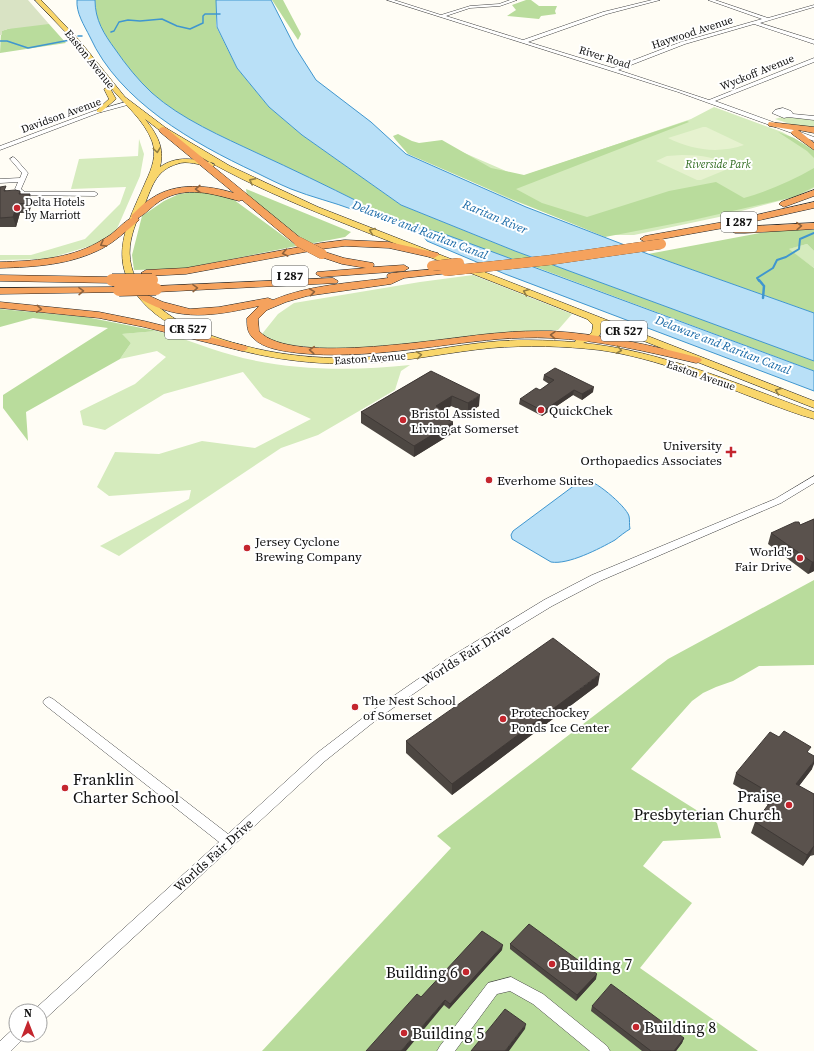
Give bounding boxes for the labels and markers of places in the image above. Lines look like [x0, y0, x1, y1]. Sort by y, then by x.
place label: Delta Hotels by Marriott [25, 195, 85, 223]
marker: Delta Hotels by Marriott [12, 203, 22, 213]
place label: QuickChek [549, 402, 613, 419]
place label: Bristol Assisted Living at Somerset [411, 405, 519, 437]
marker: QuickChek [536, 405, 546, 415]
marker: Bristol Assisted Living at Somerset [398, 415, 408, 425]
place label: University Orthopaedics Associates [581, 437, 722, 469]
marker: University Orthopaedics Associates [725, 446, 737, 458]
place label: Everhome Suites [497, 472, 594, 489]
marker: Everhome Suites [484, 475, 494, 485]
place label: Jersey Cyclone Brewing Company [254, 533, 362, 565]
marker: Jersey Cyclone Brewing Company [242, 543, 252, 553]
place label: World's Fair Drive [735, 543, 792, 575]
marker: World's Fair Drive [795, 553, 805, 563]
place label: The Nest School of Somerset [363, 692, 456, 724]
marker: The Nest School of Somerset [350, 702, 360, 712]
place label: Protechockey Ponds Ice Center [511, 704, 610, 736]
marker: Protechockey Ponds Ice Center [498, 714, 508, 724]
place label: Franklin Charter School [73, 768, 180, 808]
marker: Franklin Charter School [60, 783, 70, 793]
place label: Praise Presbyterian Church [634, 785, 781, 825]
marker: Praise Presbyterian Church [784, 800, 794, 810]
place label: Building 7 [560, 953, 632, 975]
marker: Building 7 [547, 959, 557, 969]
place label: Building 6 [386, 961, 458, 983]
marker: Building 6 [461, 967, 471, 977]
place label: Building 8 [644, 1016, 716, 1038]
place label: Building 5 [412, 1022, 484, 1044]
marker: Building 8 [631, 1022, 641, 1032]
marker: Building 5 [399, 1028, 409, 1038]

